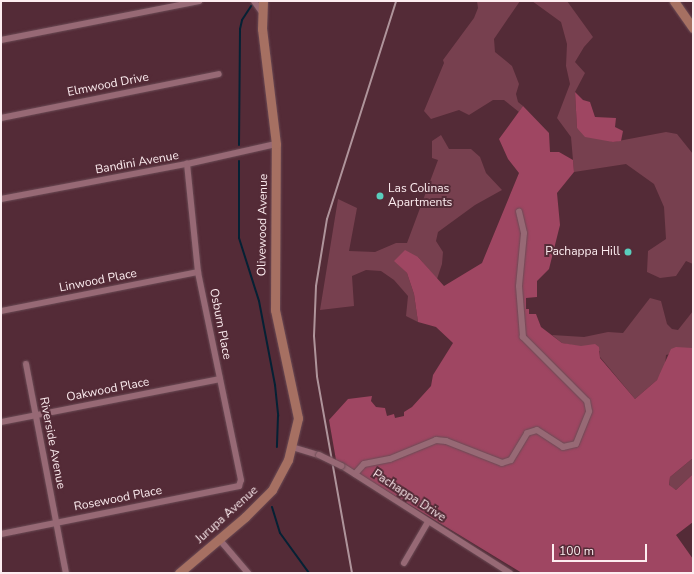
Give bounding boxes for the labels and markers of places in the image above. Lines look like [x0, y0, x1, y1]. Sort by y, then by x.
place label: Las Colinas Apartments [388, 182, 452, 210]
marker: Las Colinas Apartments [375, 191, 385, 201]
place label: Pachappa Hill [545, 245, 620, 259]
marker: Pachappa Hill [623, 247, 633, 257]

